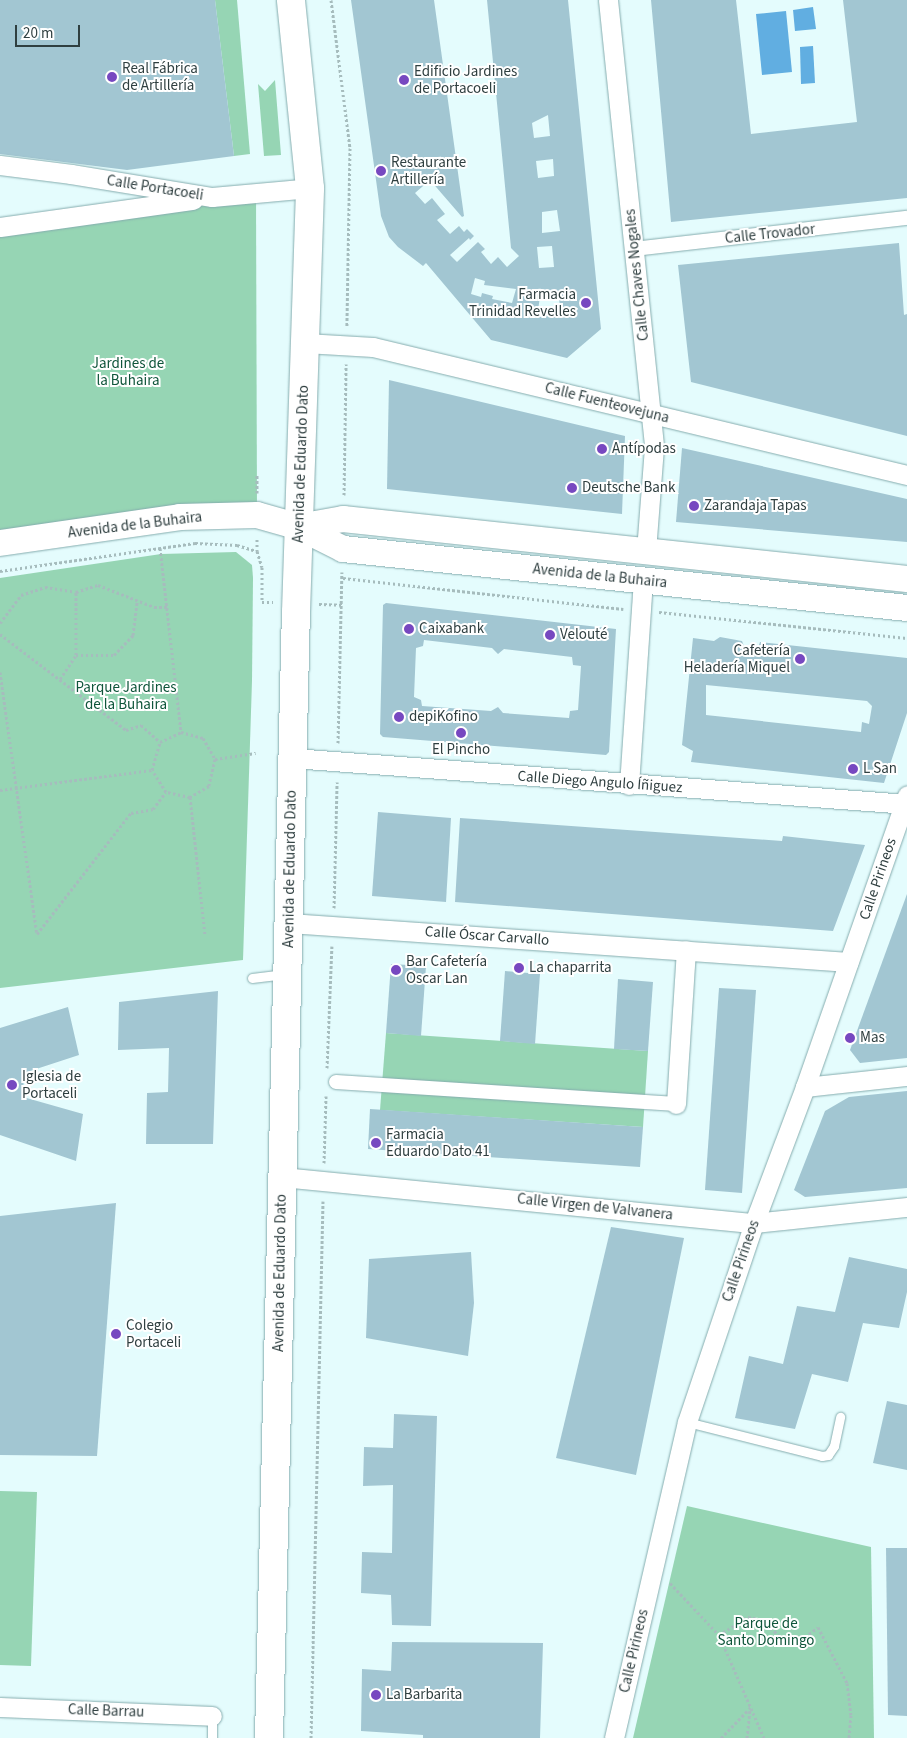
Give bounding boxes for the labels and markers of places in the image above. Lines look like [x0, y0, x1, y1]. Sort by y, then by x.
place label: Real Fábrica de Artillería [122, 59, 198, 94]
place label: Edificio Jardines de Portacoeli [414, 62, 517, 97]
marker: Real Fábrica de Artillería [106, 71, 118, 83]
marker: Edificio Jardines de Portacoeli [398, 74, 410, 86]
place label: Restaurante Artillería [391, 153, 466, 188]
marker: Restaurante Artillería [375, 165, 387, 177]
place label: Farmacia Trinidad Revelles [469, 285, 576, 320]
marker: Farmacia Trinidad Revelles [580, 297, 592, 309]
place label: Antípodas [612, 440, 676, 458]
marker: Antípodas [596, 443, 608, 455]
place label: Deutsche Bank [582, 479, 675, 497]
marker: Deutsche Bank [566, 482, 578, 494]
place label: Zarandaja Tapas [704, 497, 807, 515]
marker: Zarandaja Tapas [688, 500, 700, 512]
place label: Caixabank [419, 620, 484, 638]
marker: Caixabank [403, 623, 415, 635]
place label: Velouté [560, 626, 607, 644]
marker: Velouté [544, 629, 556, 641]
place label: Cafetería Heladería Miquel [684, 641, 790, 676]
marker: Cafetería Heladería Miquel [794, 653, 806, 665]
place label: depiKofino [409, 708, 478, 726]
marker: depiKofino [393, 711, 405, 723]
marker: El Pincho [455, 727, 467, 739]
place label: El Pincho [432, 741, 490, 759]
place label: L San [863, 760, 897, 778]
marker: L San [847, 763, 859, 775]
place label: Bar Cafetería Oscar Lan [406, 952, 487, 987]
place label: La chaparrita [529, 959, 611, 977]
marker: La chaparrita [513, 962, 525, 974]
marker: Bar Cafetería Oscar Lan [390, 964, 402, 976]
place label: Mas [860, 1029, 885, 1047]
marker: Mas [844, 1032, 856, 1044]
place label: Iglesia de Portaceli [22, 1067, 81, 1102]
marker: Iglesia de Portaceli [6, 1079, 18, 1091]
place label: Farmacia Eduardo Dato 41 [386, 1125, 490, 1160]
marker: Farmacia Eduardo Dato 41 [370, 1137, 382, 1149]
place label: Colegio Portaceli [126, 1316, 181, 1351]
marker: Colegio Portaceli [110, 1328, 122, 1340]
place label: La Barbarita [386, 1686, 462, 1704]
marker: La Barbarita [370, 1689, 382, 1701]

